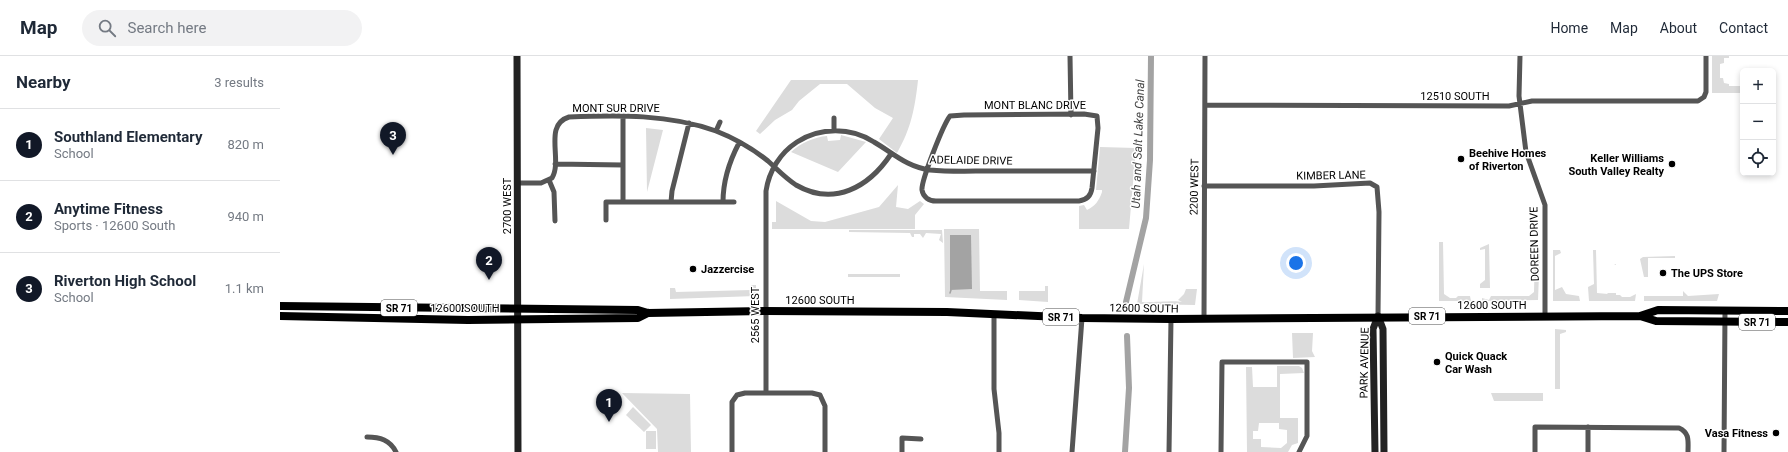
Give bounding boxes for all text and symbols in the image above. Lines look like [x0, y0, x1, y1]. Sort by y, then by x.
search box [82, 10, 362, 46]
text: Map [20, 16, 58, 39]
icon: search [96, 17, 118, 39]
text: Search here [128, 19, 206, 37]
text: Home [1550, 20, 1588, 36]
text: Map [1610, 20, 1638, 36]
text: About [1660, 20, 1697, 36]
text: Contact [1719, 20, 1768, 36]
map controls [1740, 68, 1776, 176]
button: + [1740, 68, 1776, 104]
text: Nearby [16, 72, 71, 92]
text: 3 results [214, 75, 264, 90]
water label: Utah and Salt Lake Canal [1129, 79, 1147, 209]
street label: 12510 SOUTH [1420, 90, 1490, 103]
street label: MONT BLANC DRIVE [984, 99, 1086, 112]
street label: MONT SUR DRIVE [572, 102, 660, 115]
button: − [1740, 104, 1776, 140]
pin: 3 [380, 122, 406, 155]
text: Southland Elementary [54, 128, 202, 146]
text: 1 [25, 137, 33, 152]
text: 820 m [227, 137, 264, 152]
button: locate [1740, 140, 1776, 176]
text: School [54, 146, 94, 161]
place label: Beehive Homes of Riverton [1469, 147, 1547, 173]
place label: Keller Williams South Valley Realty [1568, 152, 1664, 178]
street label: ADELAIDE DRIVE [929, 153, 1013, 168]
marker: Beehive Homes of Riverton [1456, 154, 1466, 164]
street label: 2200 WEST [1188, 158, 1202, 215]
marker: Keller Williams South Valley Realty [1667, 159, 1677, 169]
street label: KIMBER LANE [1296, 168, 1366, 183]
street label: 2700 WEST [501, 177, 514, 234]
text: Anytime Fitness [54, 200, 163, 218]
street label: DOREEN DRIVE [1527, 206, 1542, 282]
text: 2 [25, 209, 33, 224]
text: 940 m [227, 209, 264, 224]
text: Sports · 12600 South [54, 218, 175, 233]
pin: 2 [476, 247, 502, 280]
your location [1286, 253, 1306, 273]
place label: Jazzercise [701, 263, 754, 276]
marker: Jazzercise [688, 264, 698, 274]
place label: The UPS Store [1671, 267, 1743, 280]
marker: The UPS Store [1658, 268, 1668, 278]
text: Riverton High School [54, 272, 196, 290]
text: 3 [25, 281, 33, 296]
text: 1.1 km [225, 281, 264, 296]
street label: 2565 WEST [749, 286, 762, 343]
text: School [54, 290, 94, 305]
street label: 12600 SOUTH [785, 294, 855, 307]
street label: 12600 SOUTH [1457, 299, 1527, 312]
road number: SR 71 [381, 300, 417, 316]
street label: 12600 SOUTH [1109, 301, 1179, 316]
street label: 12600 SOUTH [430, 302, 500, 315]
road number: SR 71 [1409, 308, 1445, 324]
road number: SR 71 [1043, 309, 1079, 325]
road number: SR 71 [1739, 314, 1775, 330]
street label: PARK AVENUE [1357, 327, 1372, 399]
place label: Quick Quack Car Wash [1445, 350, 1507, 376]
marker: Quick Quack Car Wash [1432, 357, 1442, 367]
pin: 1 [596, 389, 622, 422]
place label: Vasa Fitness [1705, 427, 1768, 440]
marker: Vasa Fitness [1771, 428, 1781, 438]

